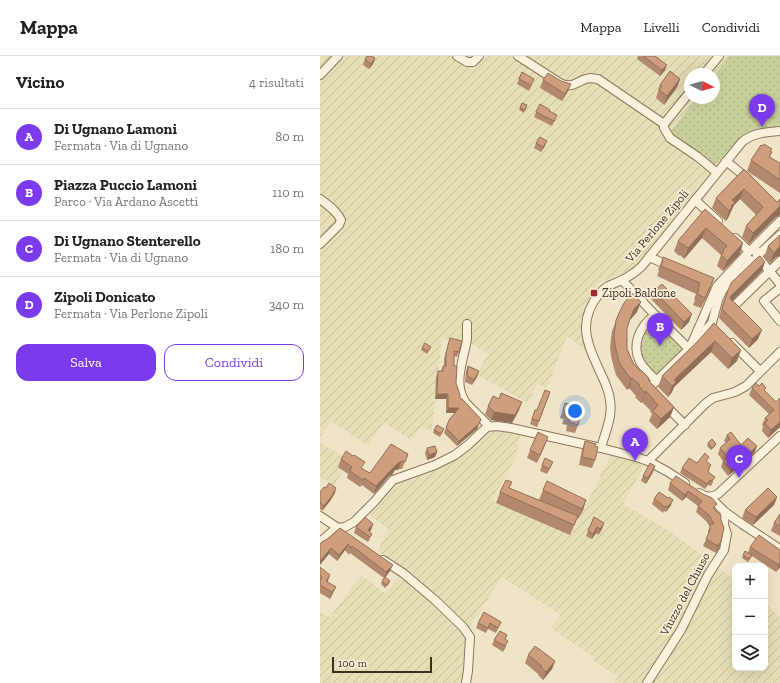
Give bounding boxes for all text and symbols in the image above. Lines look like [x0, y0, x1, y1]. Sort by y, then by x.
text: Mappa [20, 16, 78, 39]
text: Mappa [580, 19, 621, 36]
text: Livelli [643, 19, 680, 36]
text: Condividi [702, 19, 760, 36]
north arrow [684, 68, 720, 104]
text: Vicino [16, 72, 64, 92]
text: 4 risultati [249, 75, 304, 90]
pin: D [749, 94, 775, 127]
text: Di Ugnano Lamoni [54, 120, 177, 138]
text: A [25, 129, 33, 144]
text: 80 m [275, 129, 304, 144]
text: Fermata · Via di Ugnano [54, 138, 188, 153]
text: Piazza Puccio Lamoni [54, 176, 197, 194]
text: B [25, 185, 33, 200]
text: 110 m [272, 185, 304, 200]
street label: Via Perlone Zipoli [622, 186, 692, 266]
text: Parco · Via Ardano Ascetti [54, 194, 198, 209]
text: Di Ugnano Stenterello [54, 232, 201, 250]
text: C [25, 241, 33, 256]
text: 180 m [270, 241, 304, 256]
text: Fermata · Via di Ugnano [54, 250, 188, 265]
place label: Zipoli Baldone [602, 286, 676, 300]
text: Zipoli Donicato [54, 288, 155, 306]
marker: Zipoli Baldone [589, 288, 599, 298]
text: D [24, 297, 34, 312]
text: 340 m [269, 297, 304, 312]
text: Fermata · Via Perlone Zipoli [54, 306, 208, 321]
pin: B [647, 313, 673, 346]
button: Salva [16, 344, 156, 381]
button: Condividi [164, 344, 304, 381]
your location [565, 401, 585, 421]
pin: A [622, 428, 648, 461]
pin: C [726, 445, 752, 478]
street label: Viuzzo del Chiuso [657, 550, 713, 639]
map controls [732, 563, 768, 671]
button: + [732, 563, 768, 599]
button: − [732, 599, 768, 635]
button: layers [732, 635, 768, 671]
scale bar [332, 655, 432, 674]
text: 100 m [338, 657, 367, 670]

